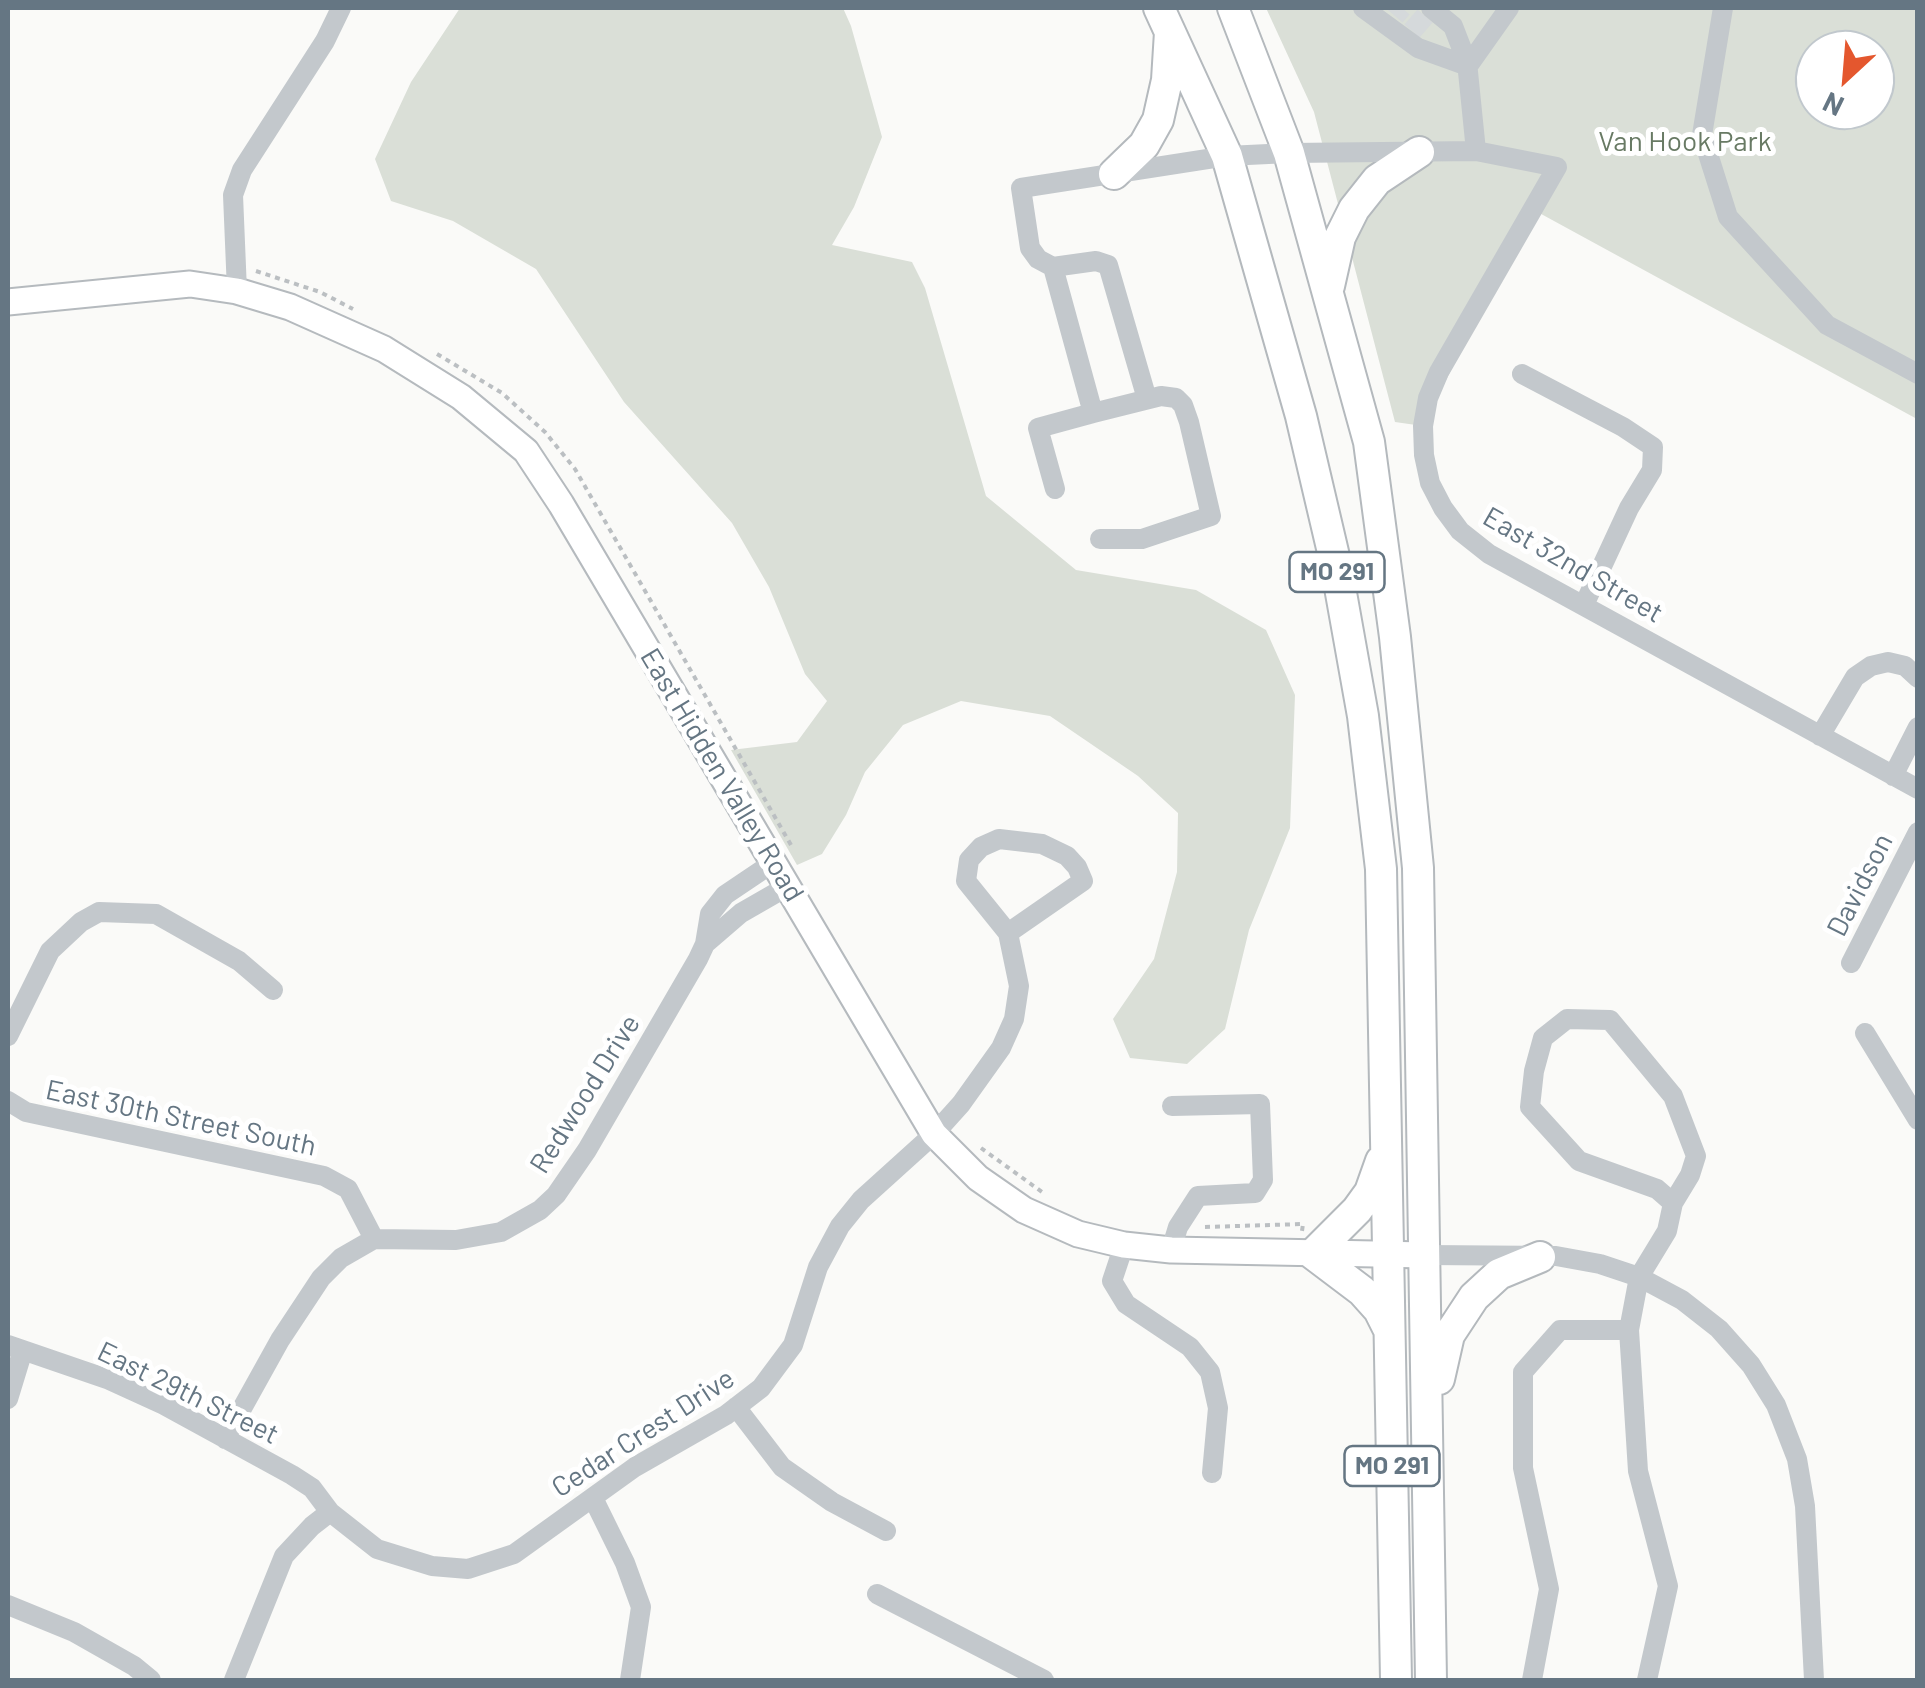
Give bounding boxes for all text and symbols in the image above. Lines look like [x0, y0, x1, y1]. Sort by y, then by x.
north arrow [1795, 30, 1895, 130]
text: N [1817, 86, 1849, 125]
park label: Van Hook Park [1598, 125, 1772, 159]
street label: East 32nd Street [1477, 500, 1669, 630]
road number: MO 291 [1290, 552, 1384, 592]
street label: East Hidden Valley Road [633, 642, 811, 908]
street label: Davidson [1820, 828, 1900, 942]
street label: Redwood Drive [523, 1008, 647, 1180]
street label: East 30th Street South [43, 1073, 319, 1163]
street label: East 29th Street [92, 1335, 284, 1451]
street label: Cedar Crest Drive [546, 1362, 740, 1504]
road number: MO 291 [1344, 1446, 1440, 1486]

